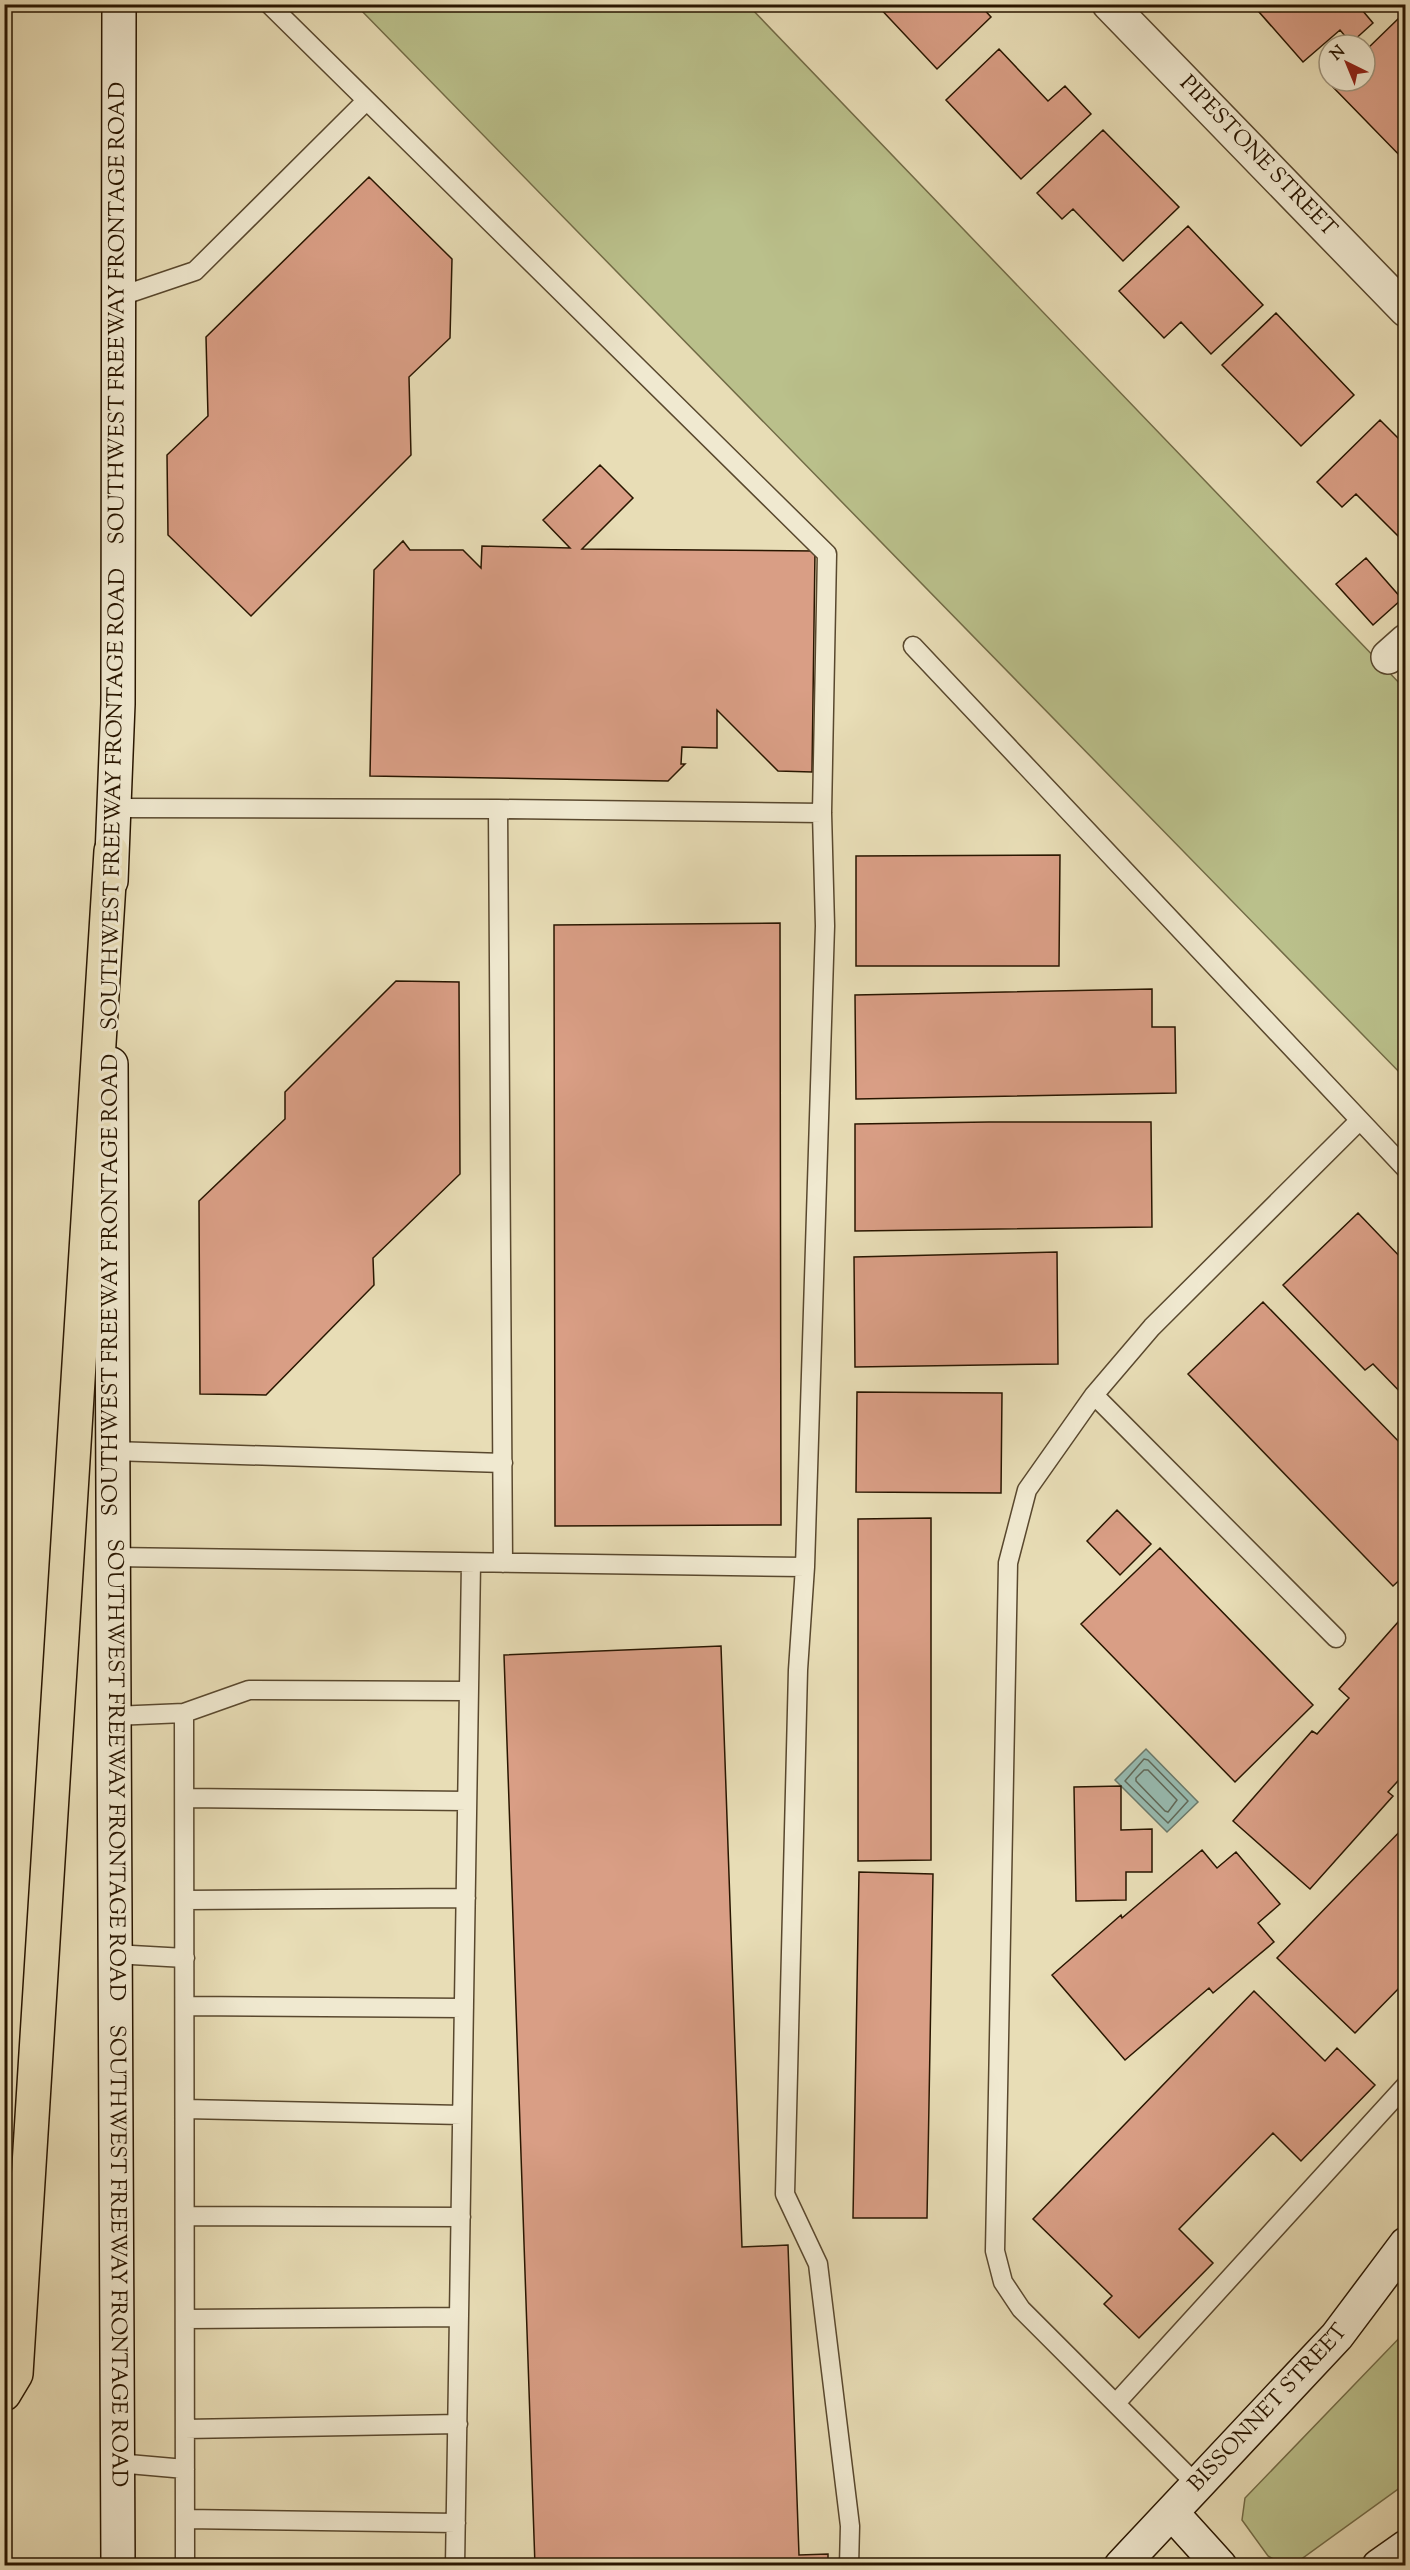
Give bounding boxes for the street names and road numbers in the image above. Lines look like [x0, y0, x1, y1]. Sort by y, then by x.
street label: PIPESTONE STREET [1171, 69, 1344, 245]
street label: SOUTHWEST FREEWAY FRONTAGE ROAD [102, 82, 135, 544]
street label: SOUTHWEST FREEWAY FRONTAGE ROAD [95, 568, 135, 1030]
street label: SOUTHWEST FREEWAY FRONTAGE ROAD [96, 1054, 128, 1516]
street label: SOUTHWEST FREEWAY FRONTAGE ROAD [97, 1539, 131, 2001]
street label: SOUTHWEST FREEWAY FRONTAGE ROAD [99, 2025, 134, 2487]
street label: BISSONNET STREET [1182, 2317, 1357, 2500]

